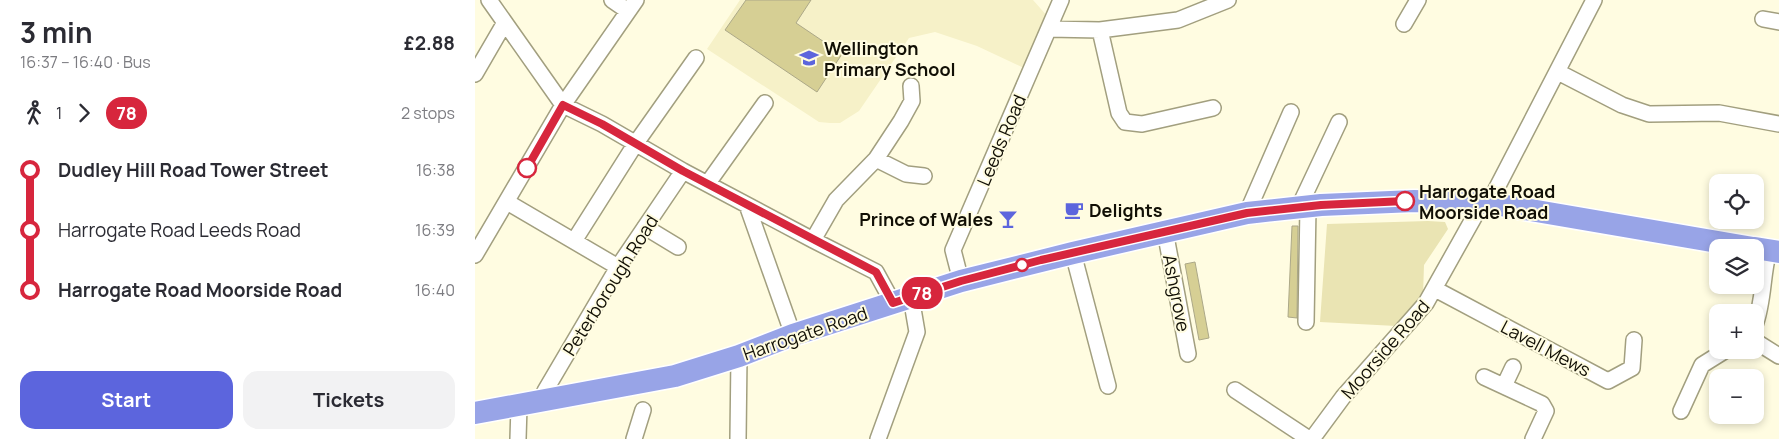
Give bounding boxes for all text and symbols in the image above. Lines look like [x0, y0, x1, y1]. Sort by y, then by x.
text: 3 min [20, 13, 92, 51]
text: £2.88 [404, 30, 455, 56]
place label: Wellington Primary School [824, 36, 956, 81]
school or university icon: Wellington Primary School [798, 47, 820, 69]
text: 16:37 – 16:40 · Bus [20, 51, 151, 73]
street label: Leeds Road [971, 91, 1031, 189]
icon: walk [20, 99, 48, 127]
icon: forward [70, 99, 98, 127]
text: 78 [116, 101, 137, 125]
text: 1 [56, 102, 62, 124]
text: 2 stops [401, 102, 455, 124]
text: Dudley Hill Road Tower Street [58, 157, 328, 183]
unlabelled marker [517, 158, 537, 178]
text: 16:38 [416, 159, 455, 181]
map controls [1709, 174, 1764, 424]
button: locate [1709, 174, 1764, 229]
place label: Harrogate Road Moorside Road [1419, 179, 1555, 224]
marker: Harrogate Road Moorside Road [1395, 191, 1415, 211]
place label: Delights [1089, 198, 1163, 222]
cafe icon: Delights [1063, 199, 1085, 221]
place label: Prince of Wales [859, 207, 993, 231]
bar icon: Prince of Wales [997, 208, 1019, 230]
street label: Peterborough Road [557, 210, 663, 360]
text: Harrogate Road Leeds Road [58, 217, 301, 243]
text: 16:39 [415, 219, 455, 241]
button: layers [1709, 239, 1764, 294]
street label: Ashgrove [1158, 252, 1196, 334]
unlabelled marker [1015, 258, 1029, 272]
text: Harrogate Road Moorside Road [58, 277, 342, 303]
line badge: 78 [899, 277, 945, 309]
text: 16:40 [415, 279, 455, 301]
text: 78 [912, 281, 932, 305]
street label: Moorside Road [1335, 294, 1435, 404]
street label: Harrogate Road [740, 300, 870, 366]
button: + [1709, 304, 1764, 359]
street label: Lavell Mews [1497, 314, 1595, 382]
button: − [1709, 369, 1764, 424]
button: Start [20, 371, 233, 429]
button: Tickets [243, 371, 455, 429]

